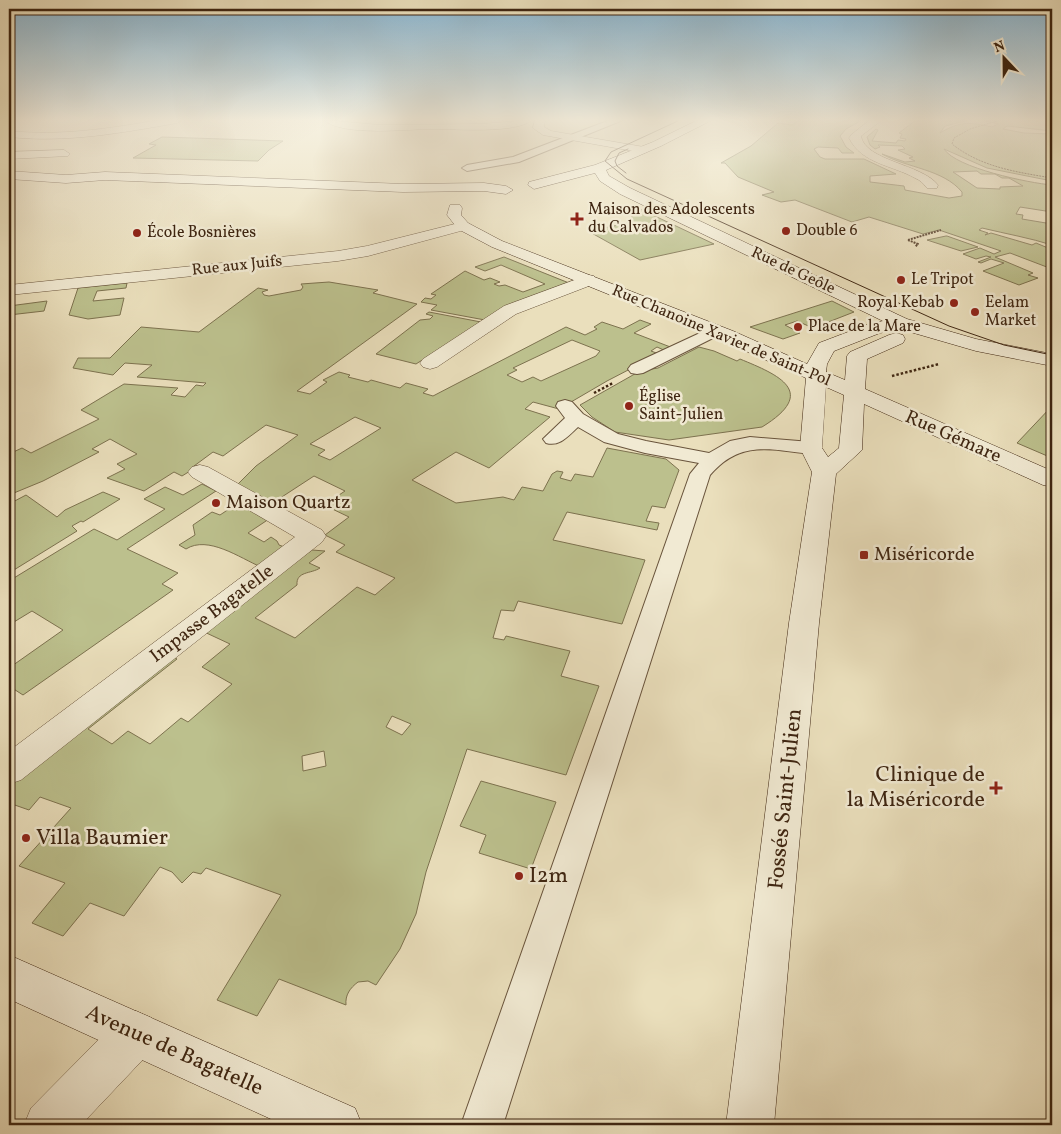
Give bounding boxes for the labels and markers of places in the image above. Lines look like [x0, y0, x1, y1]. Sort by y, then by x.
place label: Maison des Adolescents du Calvados [588, 199, 755, 239]
marker: Maison des Adolescents du Calvados [570, 212, 584, 226]
place label: Double 6 [796, 220, 857, 242]
place label: École Bosnières [147, 222, 256, 244]
marker: Double 6 [780, 225, 792, 237]
marker: École Bosnières [131, 227, 143, 239]
place label: Le Tripot [911, 269, 974, 291]
marker: Le Tripot [895, 274, 907, 286]
place label: Royal Kebab [857, 292, 944, 314]
place label: Eelam Market [985, 292, 1037, 332]
marker: Royal Kebab [948, 297, 960, 309]
marker: Eelam Market [969, 306, 981, 318]
place label: Place de la Mare [808, 316, 921, 338]
marker: Place de la Mare [792, 321, 804, 333]
place label: Église Saint-Julien [639, 386, 723, 426]
marker: Église Saint-Julien [623, 400, 635, 412]
place label: Maison Quartz [226, 490, 350, 516]
marker: Maison Quartz [210, 497, 222, 509]
place label: Miséricorde [874, 542, 975, 568]
marker: Miséricorde [858, 549, 870, 561]
place label: Clinique de la Miséricorde [847, 760, 985, 816]
marker: Clinique de la Miséricorde [989, 781, 1003, 795]
place label: Villa Baumier [36, 823, 168, 854]
marker: Villa Baumier [20, 832, 32, 844]
place label: I2m [529, 861, 568, 892]
marker: I2m [513, 870, 525, 882]

